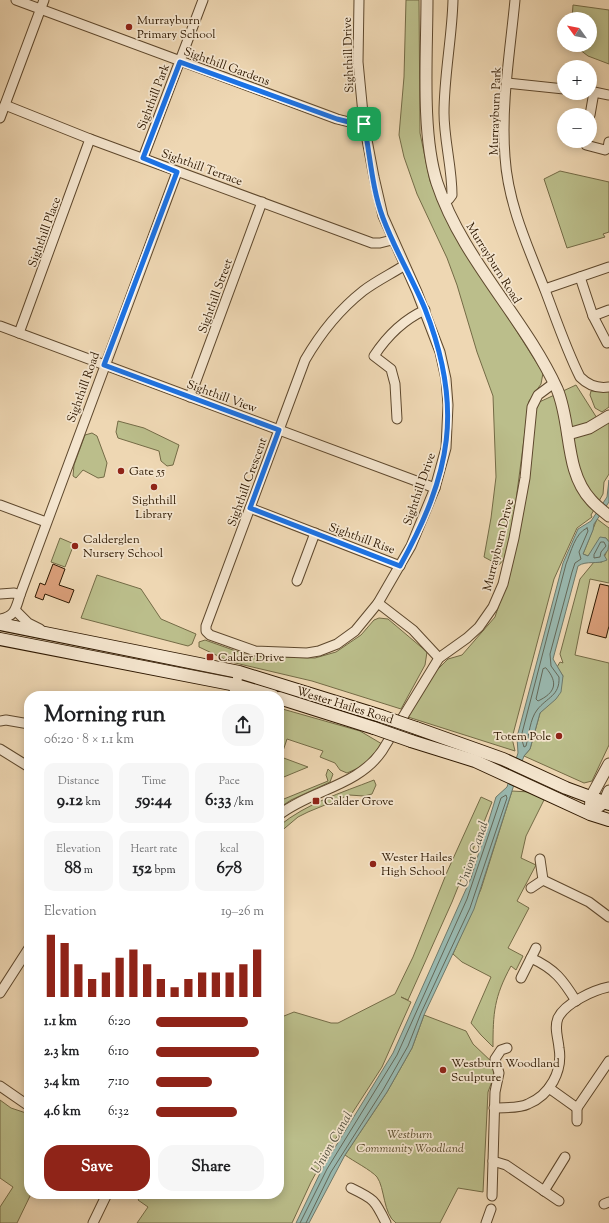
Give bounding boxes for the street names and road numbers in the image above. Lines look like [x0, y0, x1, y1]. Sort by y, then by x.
street label: Sighthill Drive [339, 16, 359, 93]
street label: Sighthill Gardens [181, 43, 273, 91]
street label: Sighthill Park [133, 61, 175, 133]
street label: Murrayburn Park [485, 66, 507, 156]
street label: Sighthill Terrace [158, 145, 245, 191]
street label: Sighthill Place [24, 194, 66, 270]
street label: Murrayburn Road [461, 219, 525, 308]
street label: Sighthill Street [194, 257, 238, 336]
street label: Sighthill Road [63, 349, 105, 425]
street label: Sighthill View [184, 376, 259, 418]
street label: Sighthill Crescent [223, 435, 272, 529]
street label: Sighthill Drive [399, 450, 441, 528]
street label: Murrayburn Drive [479, 497, 519, 593]
street label: Sighthill Rise [326, 519, 398, 559]
street label: Wester Hailes Road [294, 683, 396, 729]

